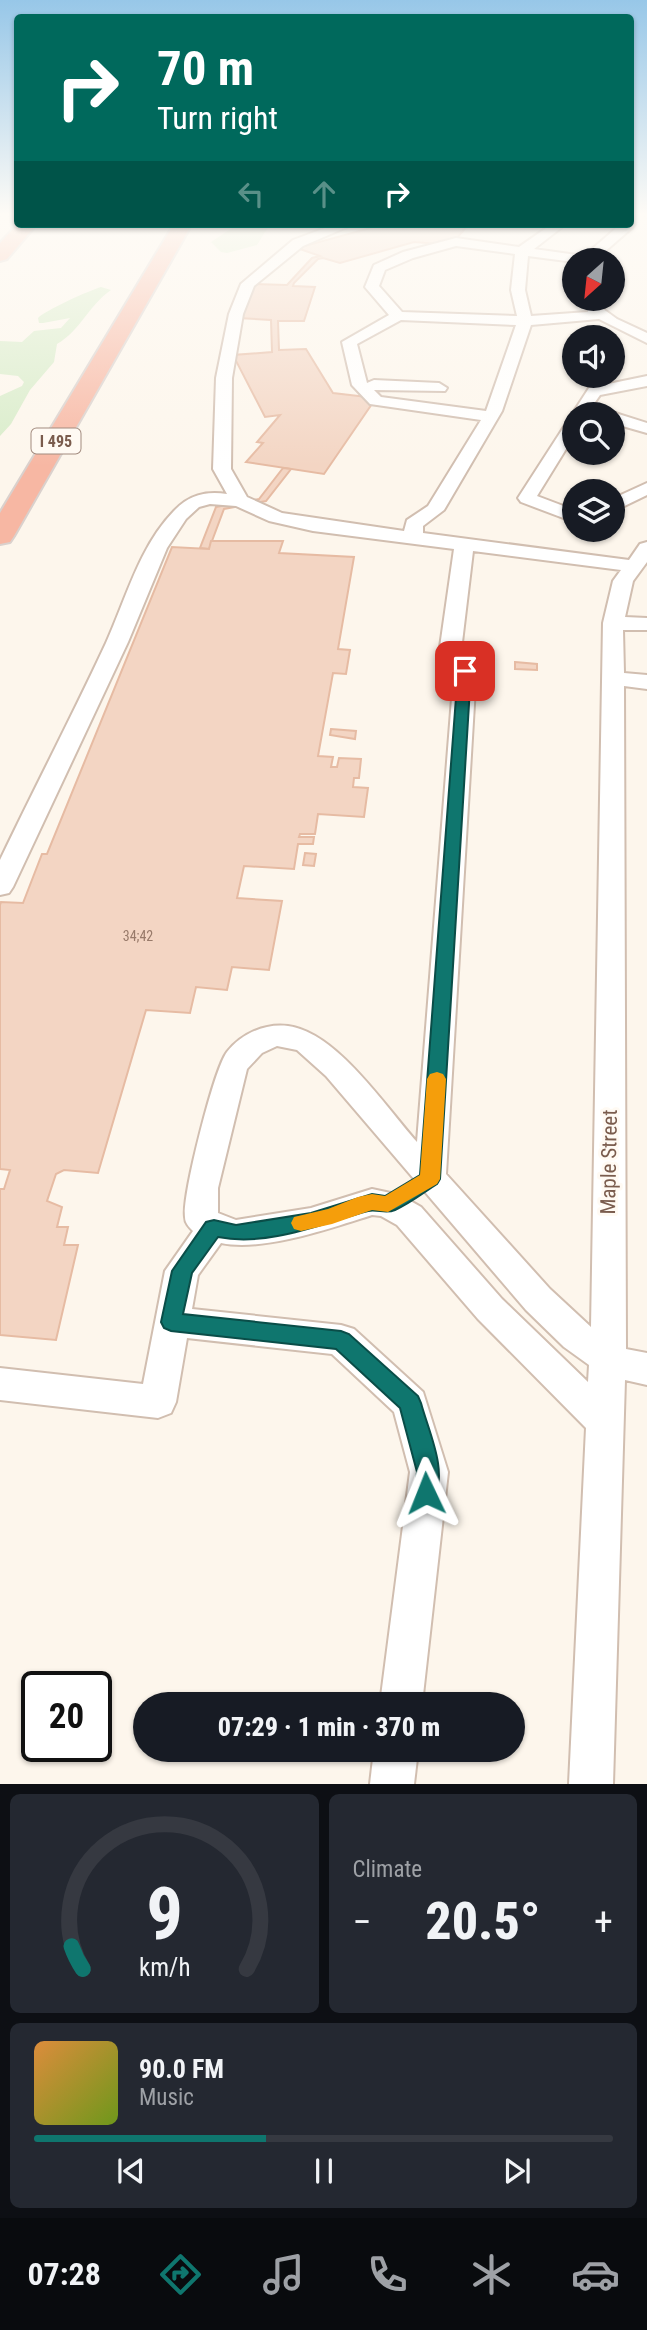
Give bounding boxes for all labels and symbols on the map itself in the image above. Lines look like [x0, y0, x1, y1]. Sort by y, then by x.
north arrow [562, 248, 625, 312]
road number: I 495 [32, 428, 80, 454]
pin [435, 641, 495, 701]
house number: 34;42 [123, 928, 153, 944]
street label: Maple Street [596, 1109, 622, 1215]
position arrow [389, 1456, 463, 1530]
speed limit sign: 20 [21, 1671, 112, 1762]

